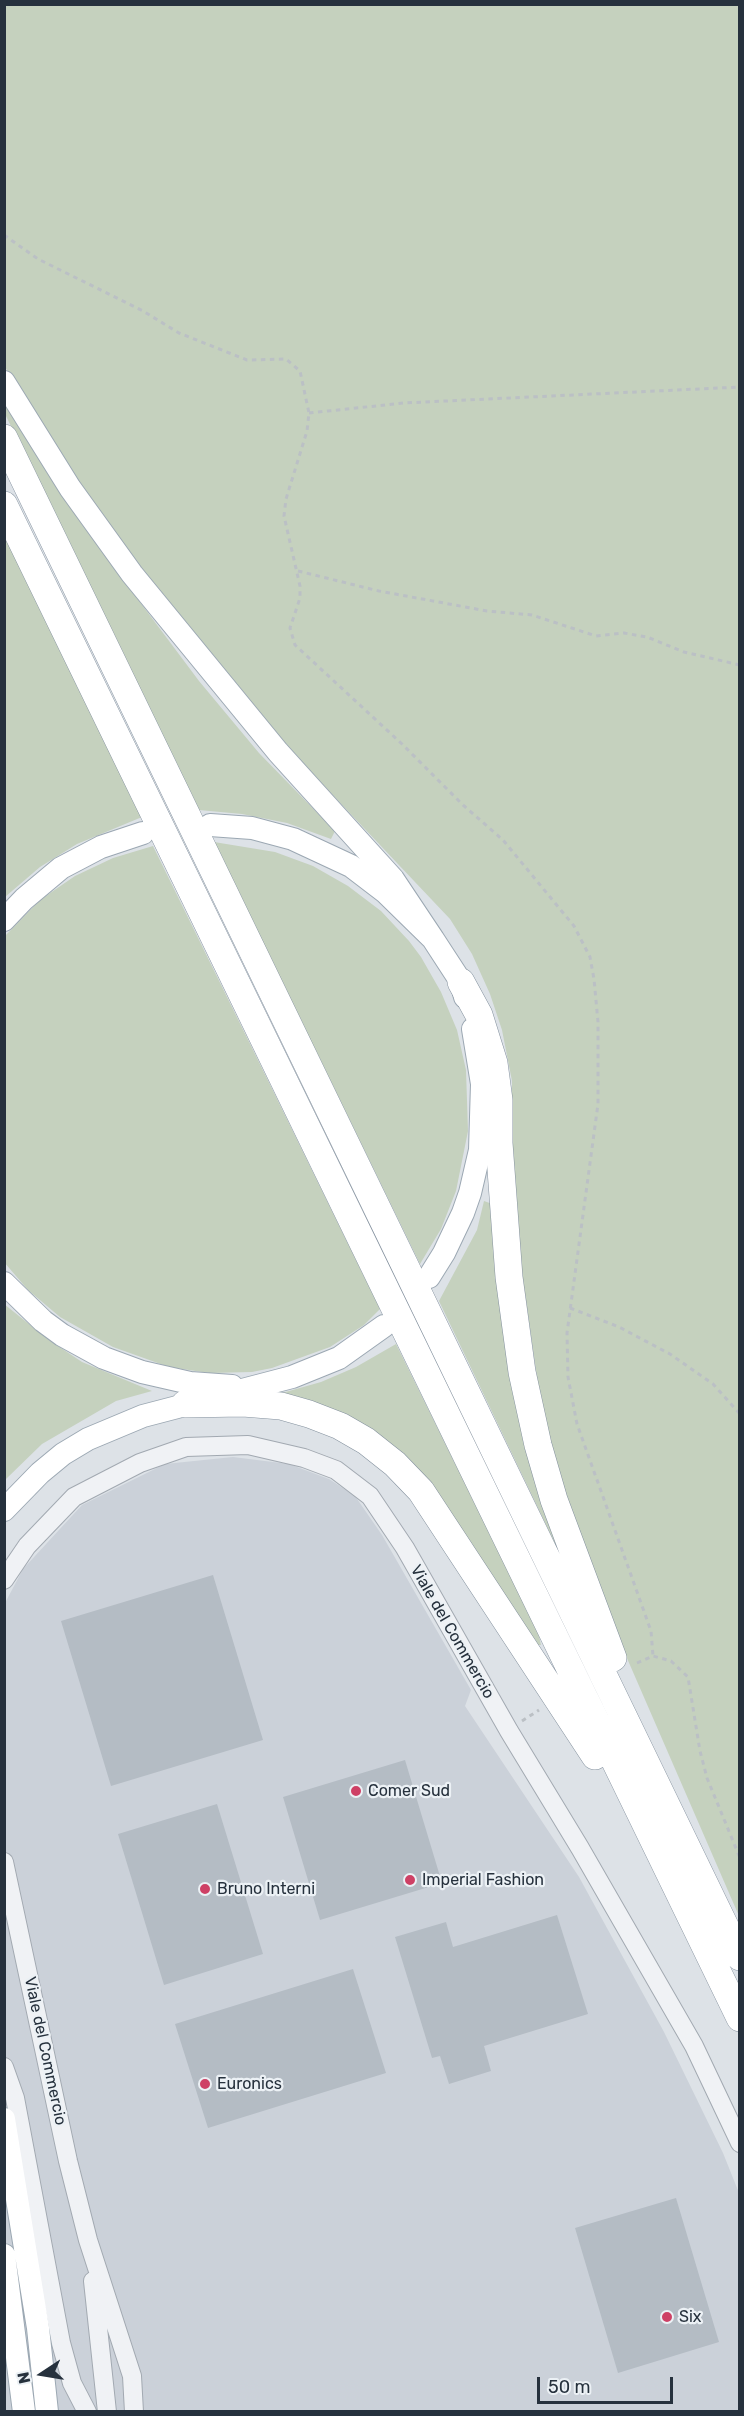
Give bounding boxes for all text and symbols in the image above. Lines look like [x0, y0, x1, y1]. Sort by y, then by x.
street label: Viale del Commercio [406, 1562, 498, 1702]
place label: Comer Sud [368, 1781, 450, 1801]
marker: Comer Sud [349, 1784, 363, 1798]
place label: Imperial Fashion [422, 1870, 544, 1890]
marker: Imperial Fashion [403, 1873, 417, 1887]
place label: Bruno Interni [217, 1879, 315, 1899]
marker: Bruno Interni [198, 1882, 212, 1896]
street label: Viale del Commercio [20, 1975, 70, 2127]
place label: Euronics [217, 2074, 282, 2094]
marker: Euronics [198, 2077, 212, 2091]
place label: Six [679, 2307, 701, 2327]
marker: Six [660, 2310, 674, 2324]
north arrow [12, 2344, 72, 2404]
scale bar [540, 2365, 676, 2403]
text: N [13, 2370, 34, 2385]
text: 50 m [548, 2376, 591, 2398]

